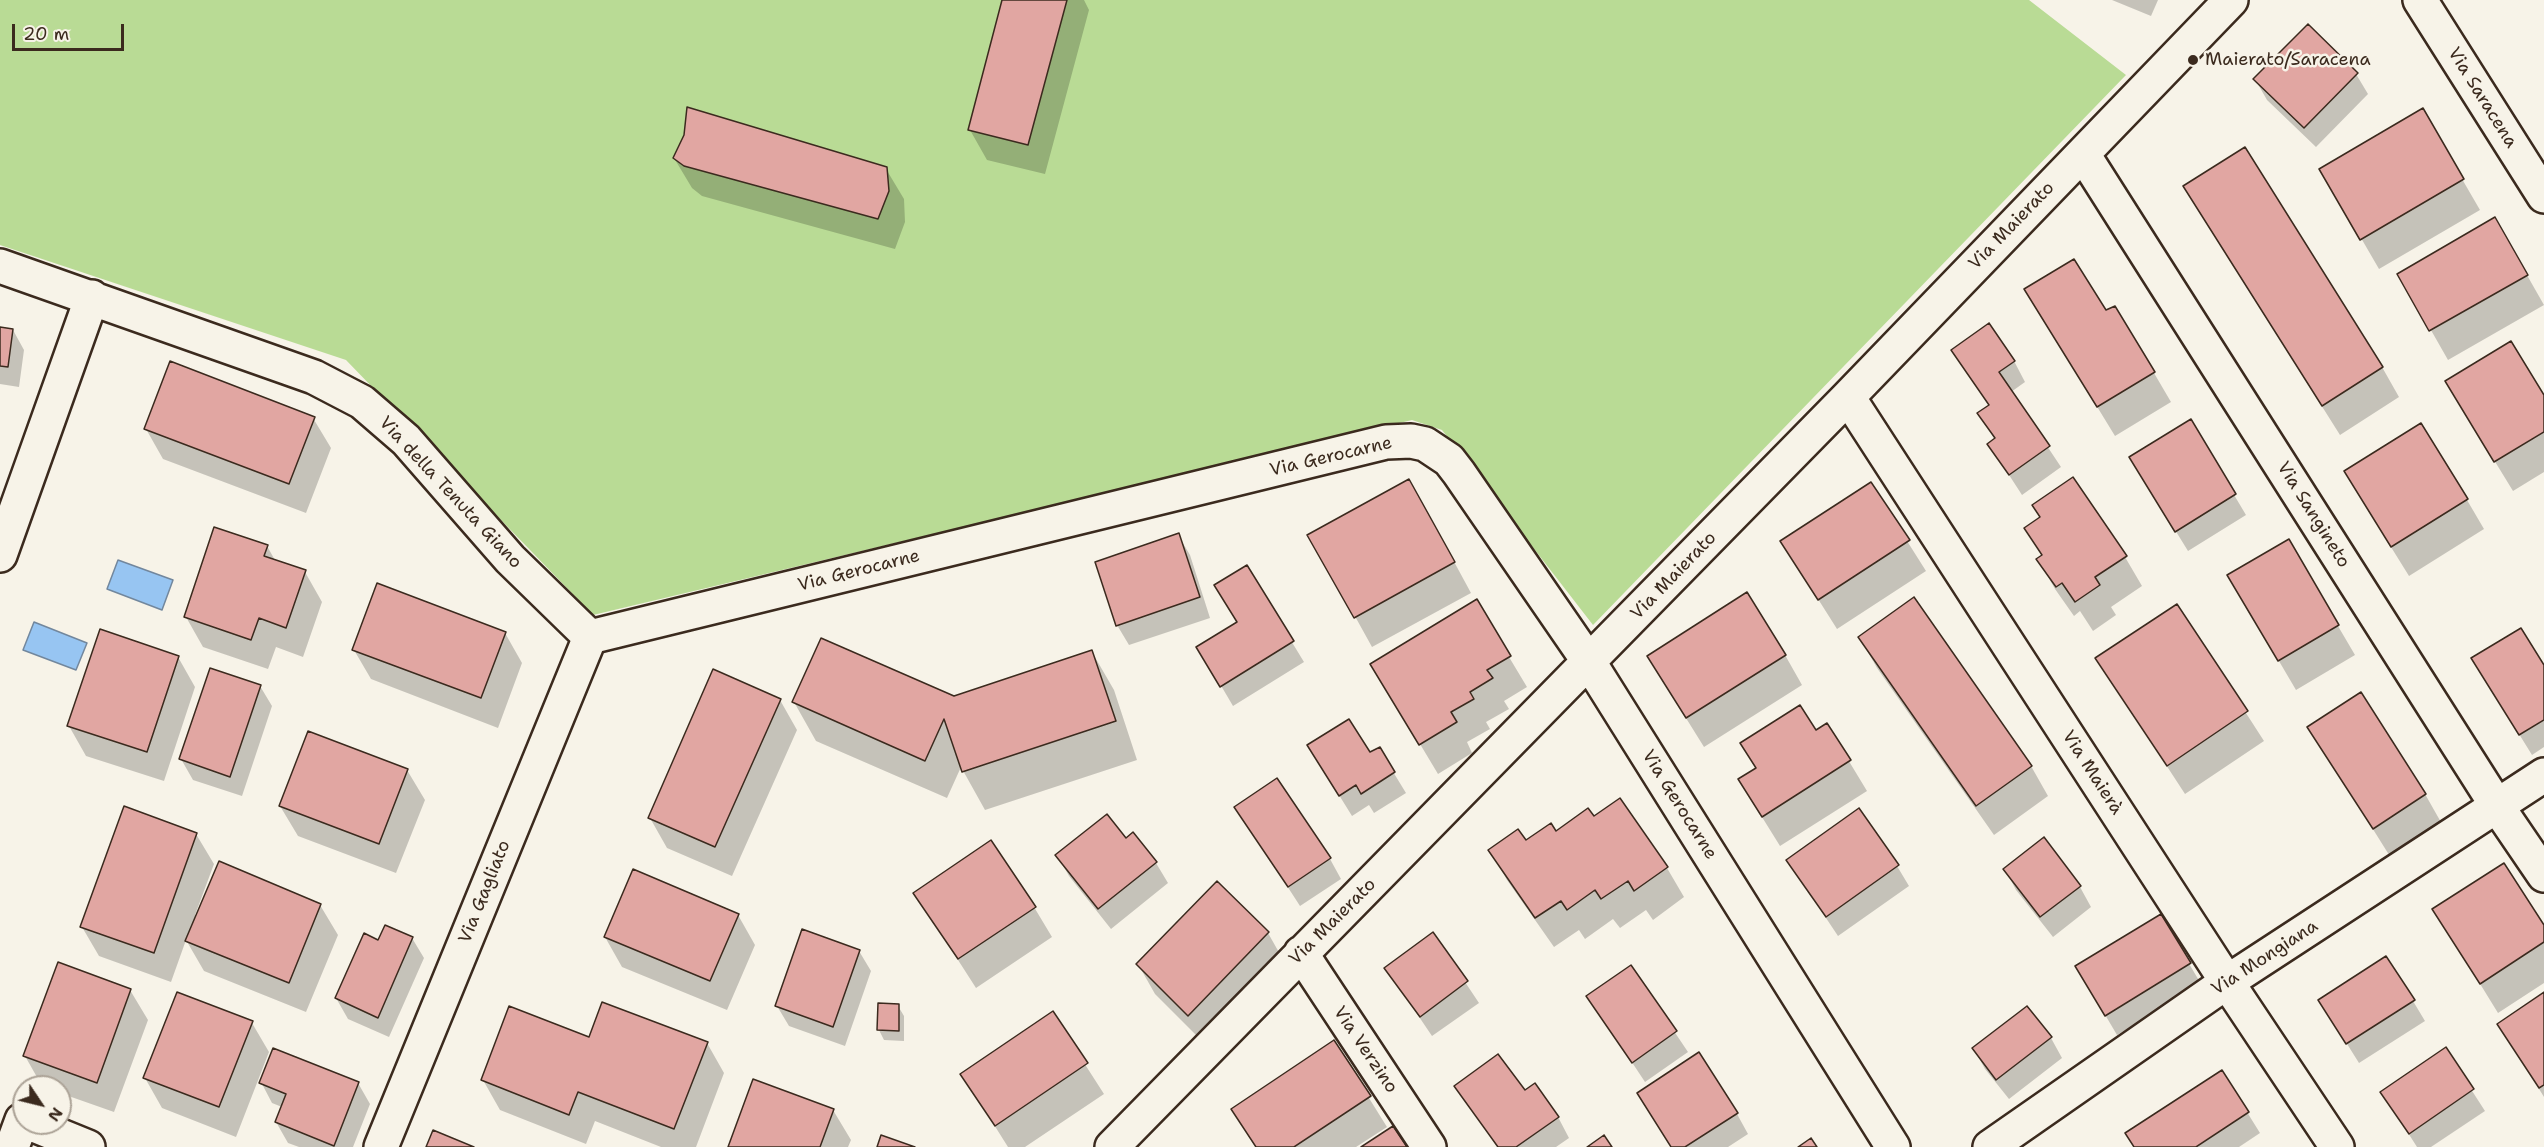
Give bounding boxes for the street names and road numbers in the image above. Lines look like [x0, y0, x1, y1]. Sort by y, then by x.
street label: Via Saracena [2443, 44, 2521, 152]
street label: Via Maierato [1965, 178, 2059, 274]
street label: Via della Tenuta Giano [374, 413, 526, 573]
street label: Via Gerocarne [1268, 432, 1394, 482]
street label: Via Sangineto [2272, 458, 2354, 572]
street label: Via Maierato [1627, 528, 1721, 624]
street label: Via Gerocarne [796, 545, 922, 597]
street label: Via Maierà [2057, 727, 2127, 819]
street label: Via Gerocarne [1637, 746, 1721, 864]
street label: Via Gagliato [455, 837, 515, 947]
street label: Via Maierato [1285, 874, 1381, 970]
street label: Via Mongiana [2208, 916, 2322, 1000]
street label: Via Verzino [1328, 1003, 1402, 1097]

